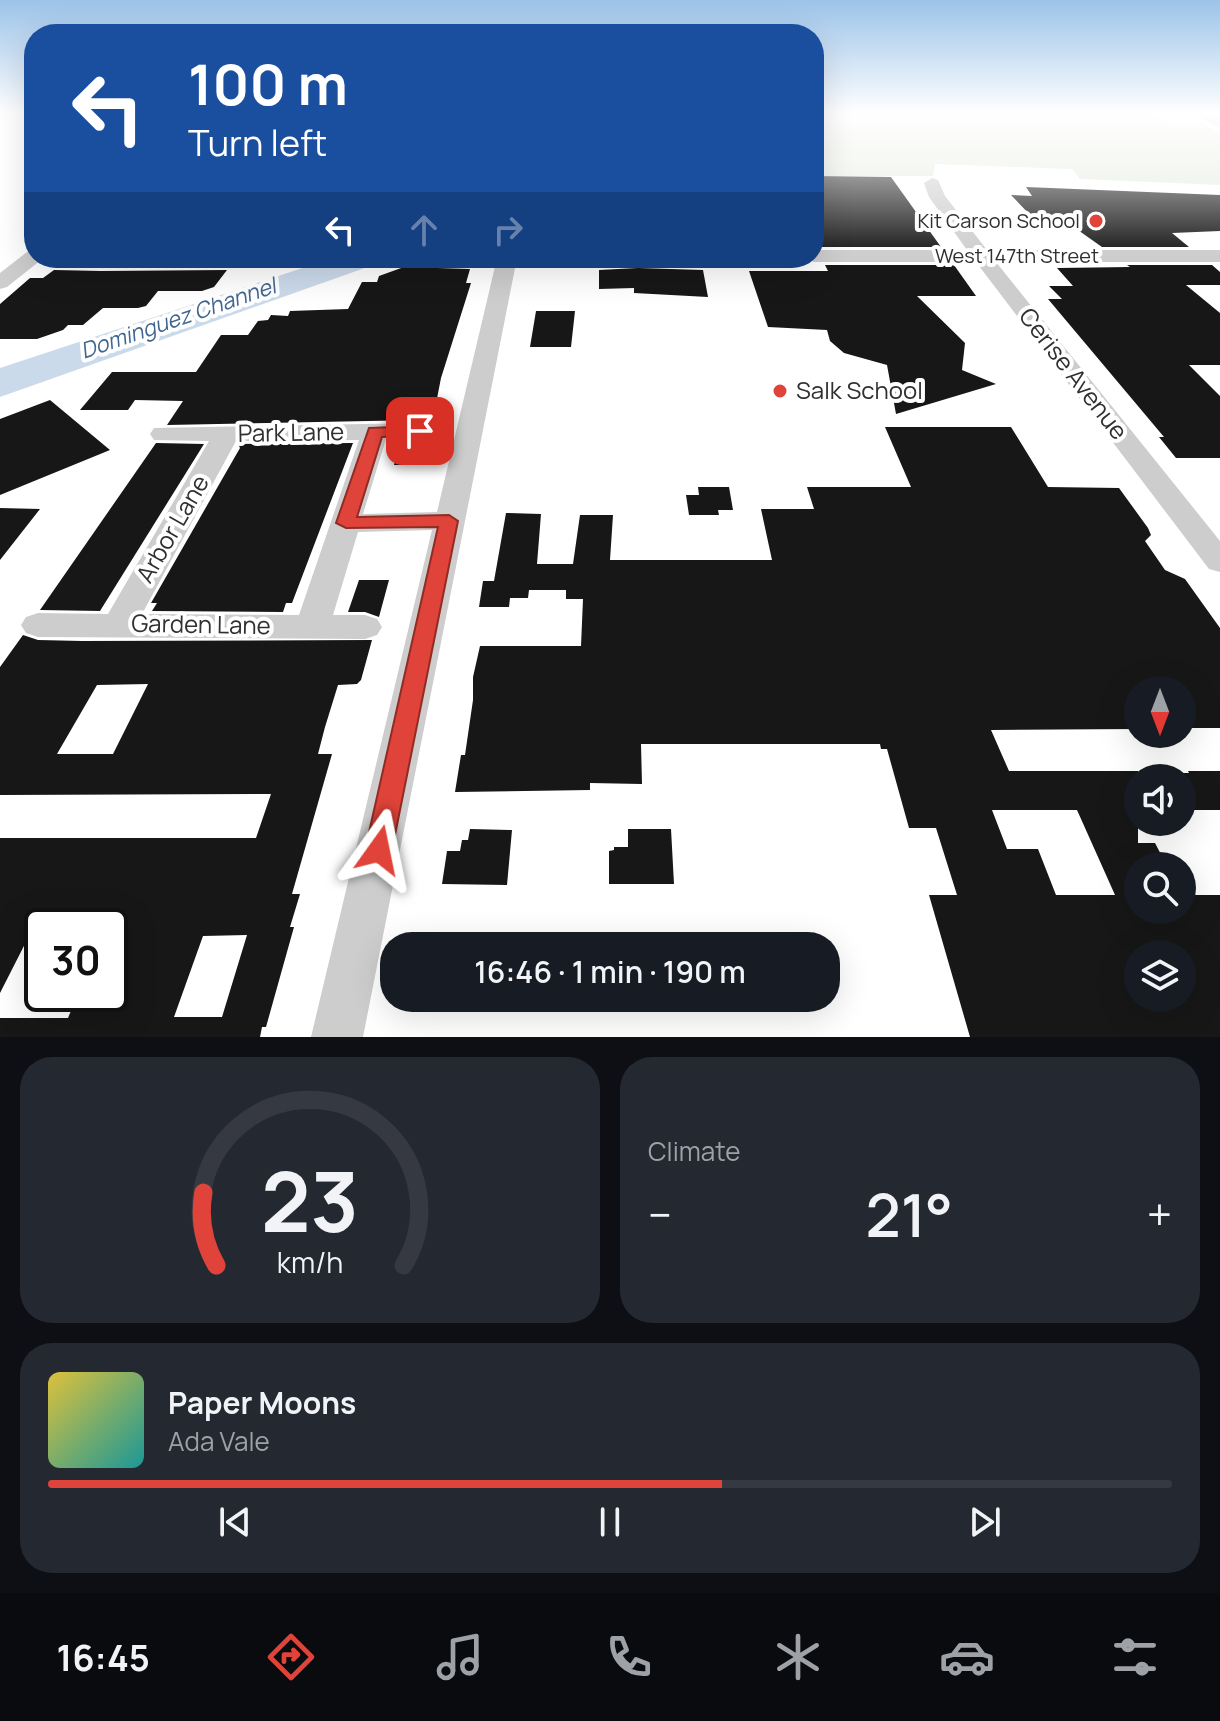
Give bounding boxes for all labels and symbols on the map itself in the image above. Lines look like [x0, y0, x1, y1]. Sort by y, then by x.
place label: Kit Carson School [917, 207, 1080, 234]
marker: Kit Carson School [1087, 212, 1105, 230]
street label: West 147th Street [935, 242, 1099, 269]
water label: Dominguez Channel [76, 270, 282, 366]
street label: Cerise Avenue [1012, 300, 1136, 446]
place label: Salk School [796, 373, 923, 406]
marker: Salk School [771, 382, 789, 400]
pin [386, 397, 454, 465]
street label: Park Lane [237, 414, 344, 449]
street label: Arbor Lane [128, 468, 216, 588]
street label: Garden Lane [131, 606, 271, 641]
north arrow [1124, 676, 1196, 748]
position arrow [337, 808, 421, 892]
speed limit sign: 30 [24, 908, 128, 1012]

